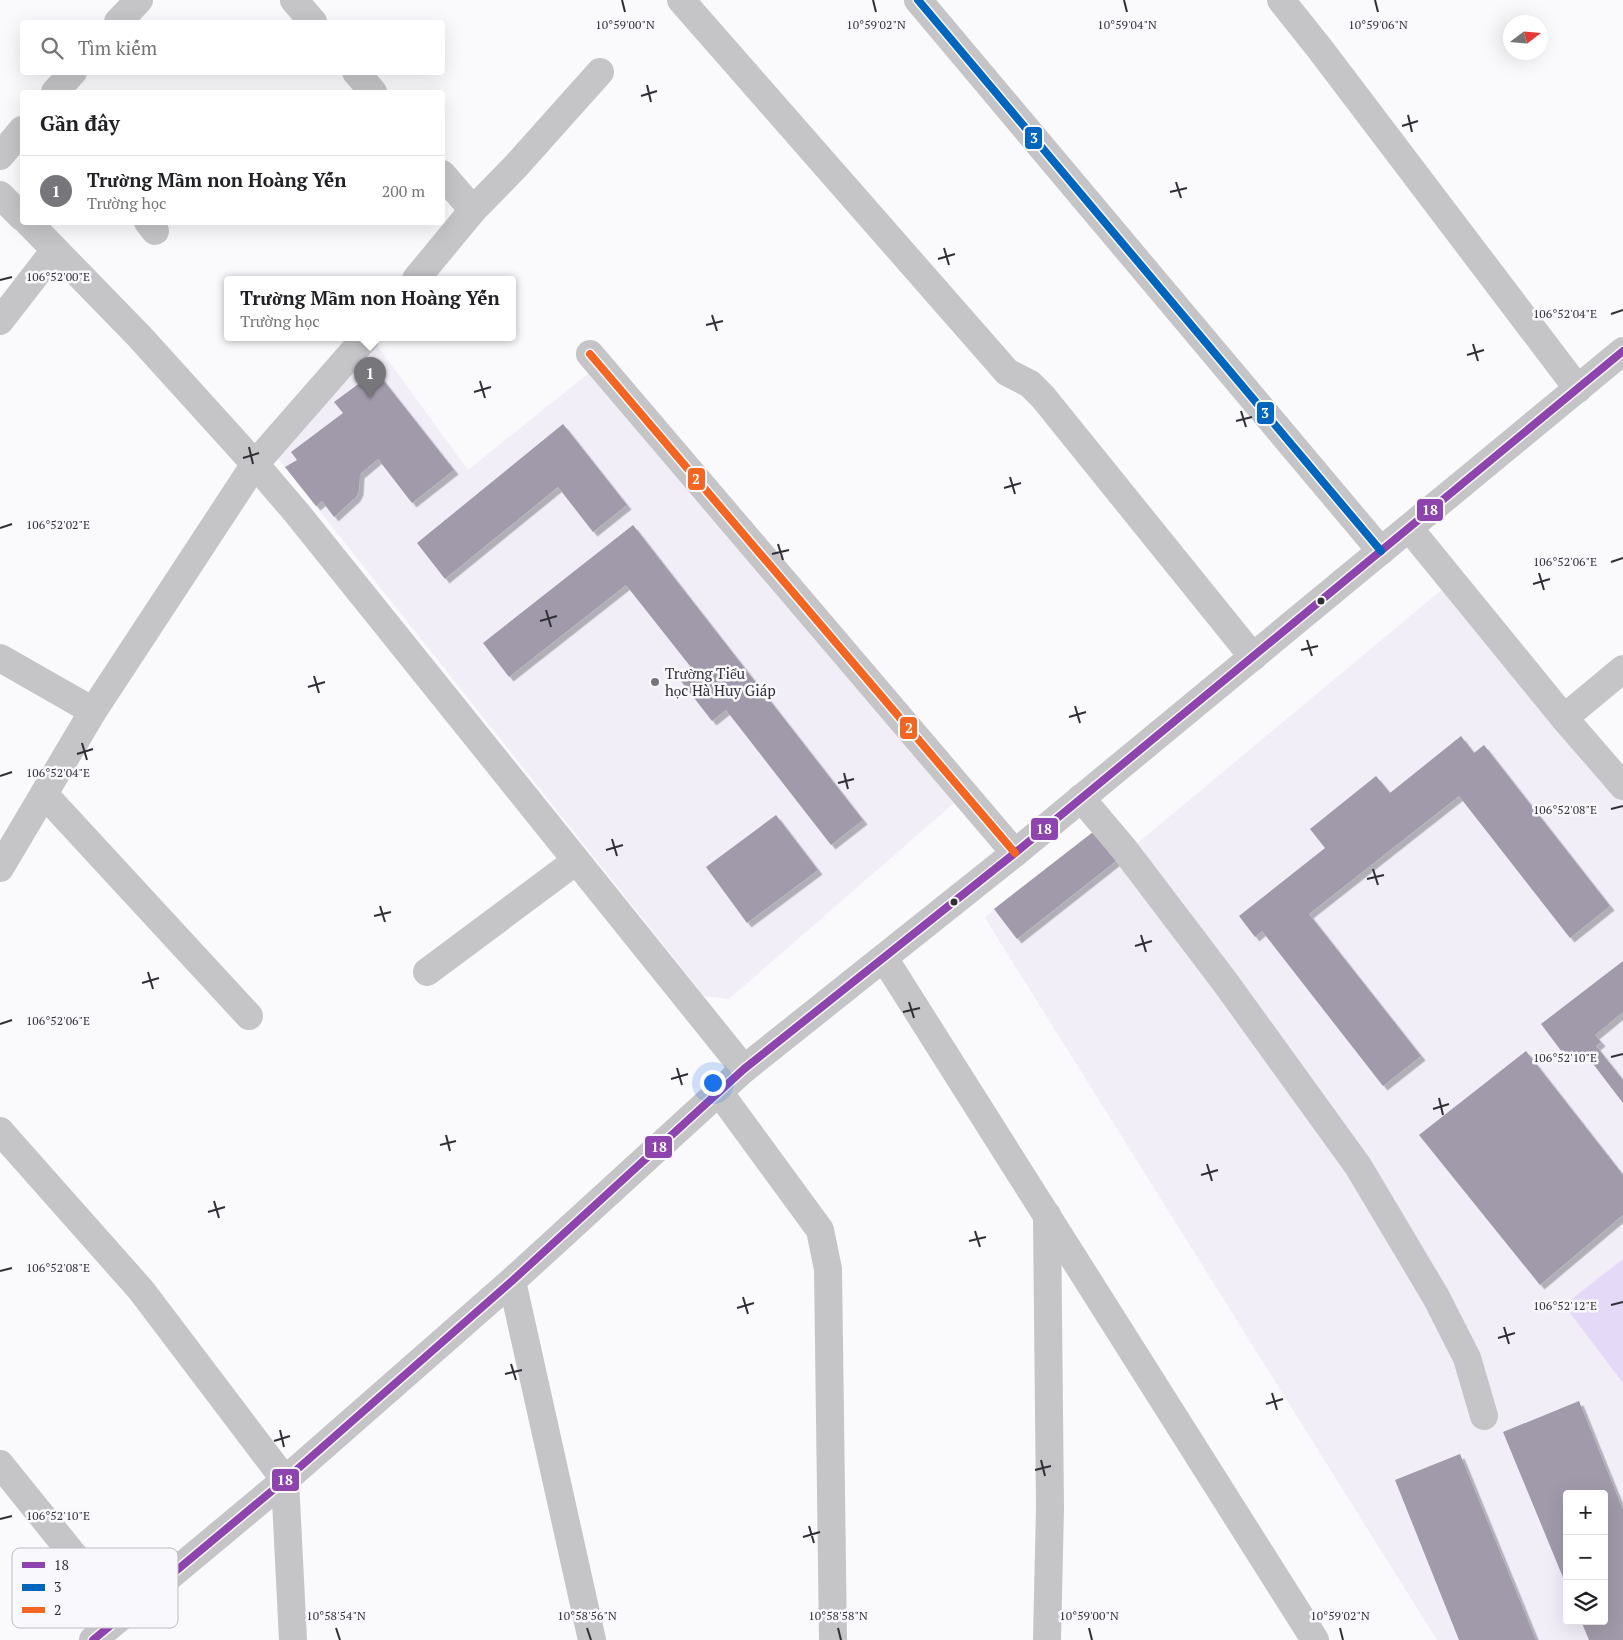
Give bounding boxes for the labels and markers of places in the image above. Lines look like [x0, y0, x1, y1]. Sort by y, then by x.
pin: 1 [354, 357, 386, 398]
unlabelled marker [1316, 596, 1326, 606]
place label: Trường Tiểu học Hà Huy Giáp [665, 663, 776, 700]
marker: Trường Tiểu học Hà Huy Giáp [649, 676, 661, 688]
unlabelled marker [949, 897, 959, 907]

